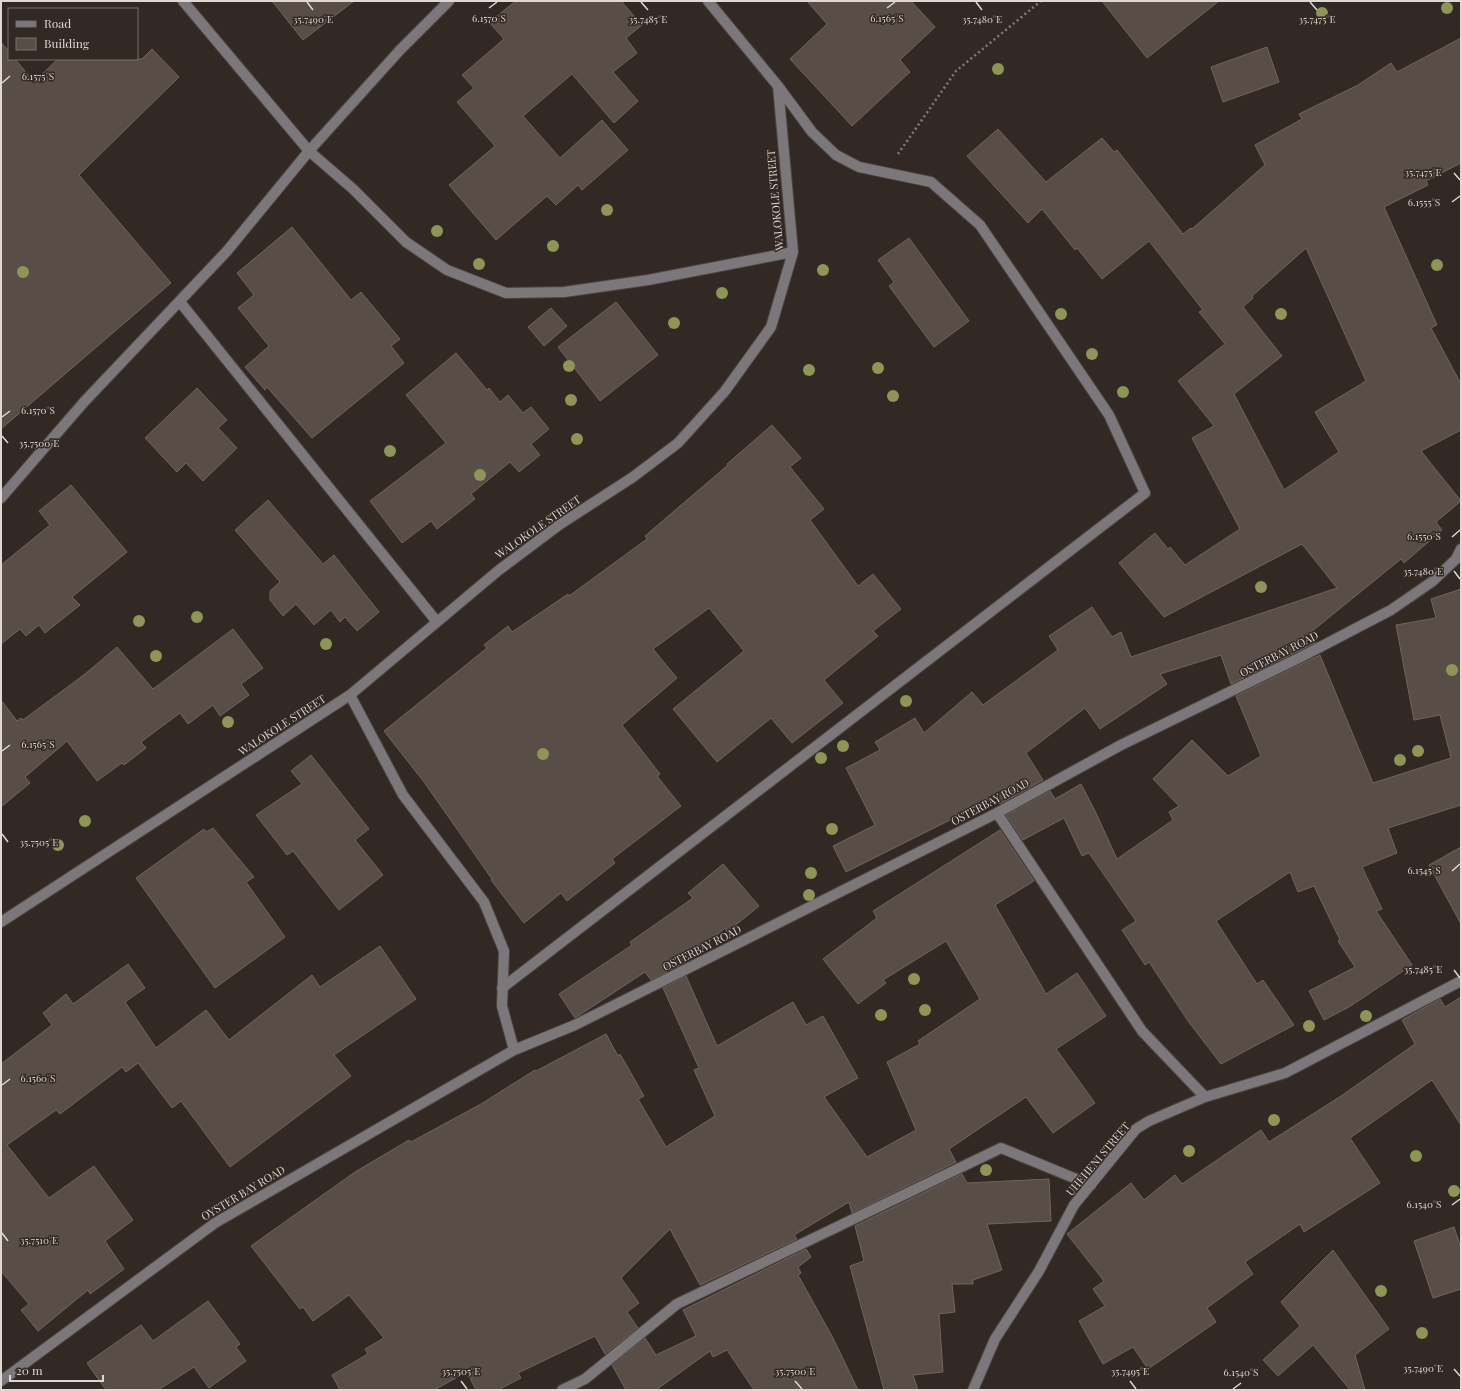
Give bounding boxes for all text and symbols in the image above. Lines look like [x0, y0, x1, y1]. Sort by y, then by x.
legend [8, 8, 138, 60]
text: 6.1570°S [472, 11, 506, 25]
text: 6.1565°S [870, 11, 904, 25]
text: 35.7490°E [293, 12, 333, 26]
text: 35.7485°E [629, 12, 667, 26]
text: 35.7480°E [962, 12, 1002, 26]
text: 35.7475°E [1298, 12, 1336, 26]
text: Road [44, 15, 71, 31]
text: Building [44, 35, 90, 51]
text: 6.1575°S [22, 69, 54, 83]
street label: WALOKOLE STREET [763, 149, 786, 252]
text: 35.7475°E [1404, 165, 1442, 179]
text: 6.1555°S [1408, 195, 1440, 209]
text: 6.1570°S [21, 403, 55, 417]
text: 35.7500°E [19, 436, 59, 450]
street label: WALOKOLE STREET [491, 491, 584, 562]
text: 6.1550°S [1407, 529, 1441, 543]
text: 35.7480°E [1403, 564, 1443, 578]
street label: OSTERBAY ROAD [1237, 627, 1321, 680]
street label: WALOKOLE STREET [234, 691, 328, 759]
text: 6.1565°S [21, 737, 55, 751]
street label: OSTERBAY ROAD [948, 775, 1032, 828]
text: 35.7505°E [20, 835, 58, 849]
text: 6.1545°S [1407, 863, 1441, 877]
street label: OSTERBAY ROAD [660, 921, 744, 974]
text: 35.7485°E [1404, 962, 1442, 976]
text: 6.1560°S [20, 1071, 56, 1085]
street label: UHEHENI STREET [1062, 1119, 1133, 1199]
street label: OYSTER BAY ROAD [198, 1162, 288, 1224]
text: 6.1540°S [1407, 1197, 1441, 1211]
text: 35.7510°E [20, 1233, 58, 1247]
scale bar [10, 1357, 103, 1383]
text: 35.7490°E [1403, 1361, 1443, 1375]
text: 20 m [16, 1362, 43, 1378]
text: 35.7505°E [442, 1364, 480, 1378]
text: 35.7500°E [775, 1364, 815, 1378]
text: 35.7495°E [1111, 1364, 1149, 1378]
text: 6.1540°S [1224, 1365, 1258, 1379]

